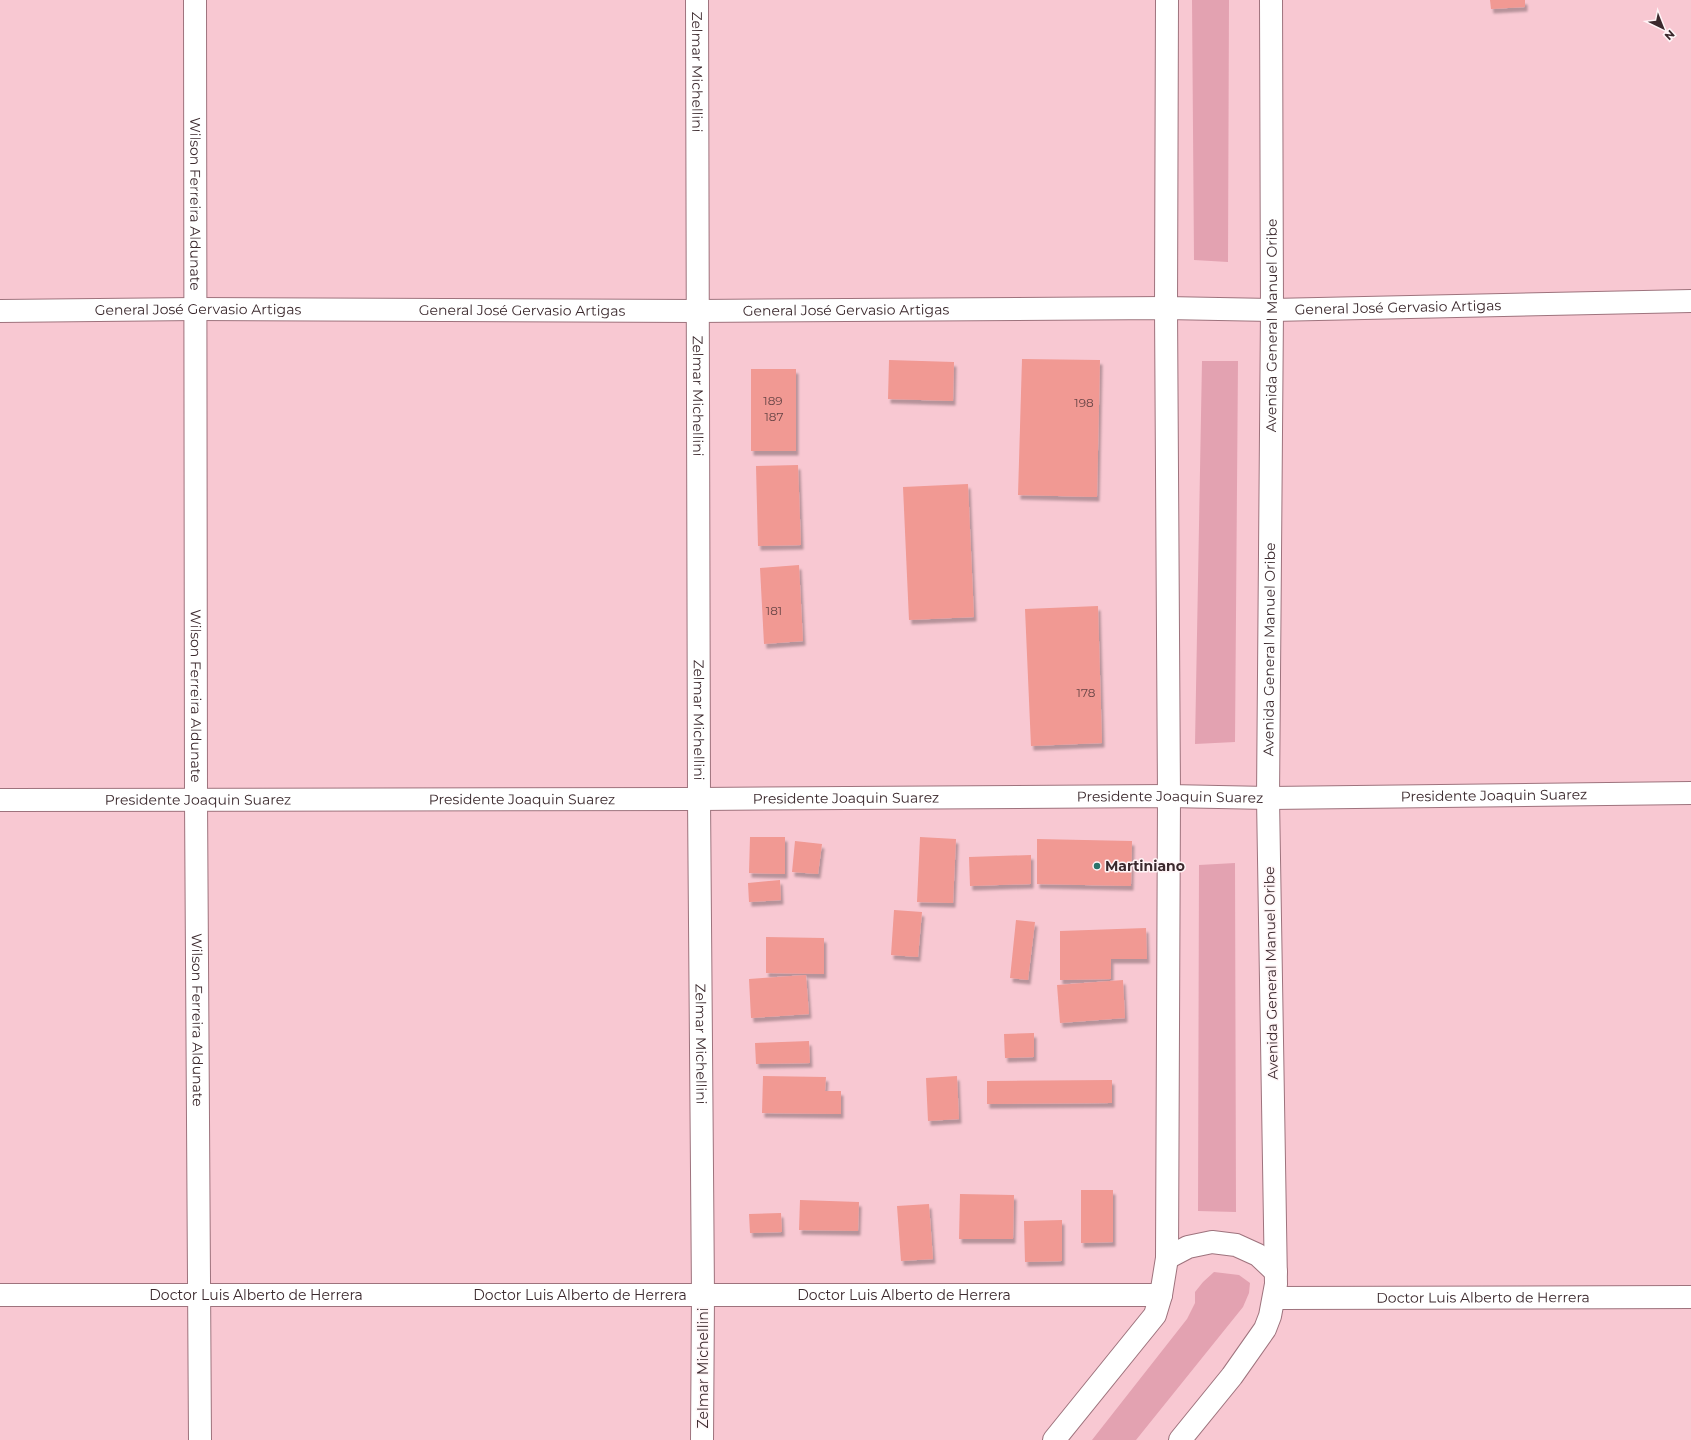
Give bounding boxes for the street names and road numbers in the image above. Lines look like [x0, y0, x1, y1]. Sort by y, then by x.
street label: Zelmar Michellini [688, 11, 706, 133]
street label: Wilson Ferreira Aldunate [186, 117, 204, 291]
street label: Avenida General Manuel Oribe [1262, 219, 1281, 432]
street label: General José Gervasio Artigas [1294, 296, 1502, 319]
street label: General José Gervasio Artigas [95, 300, 301, 319]
street label: General José Gervasio Artigas [743, 300, 950, 320]
street label: General José Gervasio Artigas [419, 301, 625, 320]
street label: Zelmar Michellini [689, 335, 707, 457]
street label: Avenida General Manuel Oribe [1259, 543, 1279, 756]
street label: Wilson Ferreira Aldunate [187, 609, 205, 783]
street label: Zelmar Michellini [690, 659, 708, 781]
street label: Presidente Joaquin Suarez [1401, 785, 1587, 805]
street label: Presidente Joaquin Suarez [1077, 787, 1263, 807]
street label: Presidente Joaquin Suarez [753, 788, 939, 808]
street label: Presidente Joaquin Suarez [429, 790, 615, 808]
street label: Presidente Joaquin Suarez [105, 791, 291, 809]
street label: Avenida General Manuel Oribe [1260, 866, 1282, 1080]
street label: Wilson Ferreira Aldunate [188, 933, 207, 1107]
street label: Zelmar Michellini [691, 983, 710, 1105]
street label: Doctor Luis Alberto de Herrera [149, 1286, 363, 1304]
street label: Doctor Luis Alberto de Herrera [473, 1286, 687, 1304]
street label: Doctor Luis Alberto de Herrera [797, 1286, 1011, 1304]
street label: Doctor Luis Alberto de Herrera [1376, 1288, 1590, 1307]
street label: Zelmar Michellini [694, 1308, 712, 1428]

